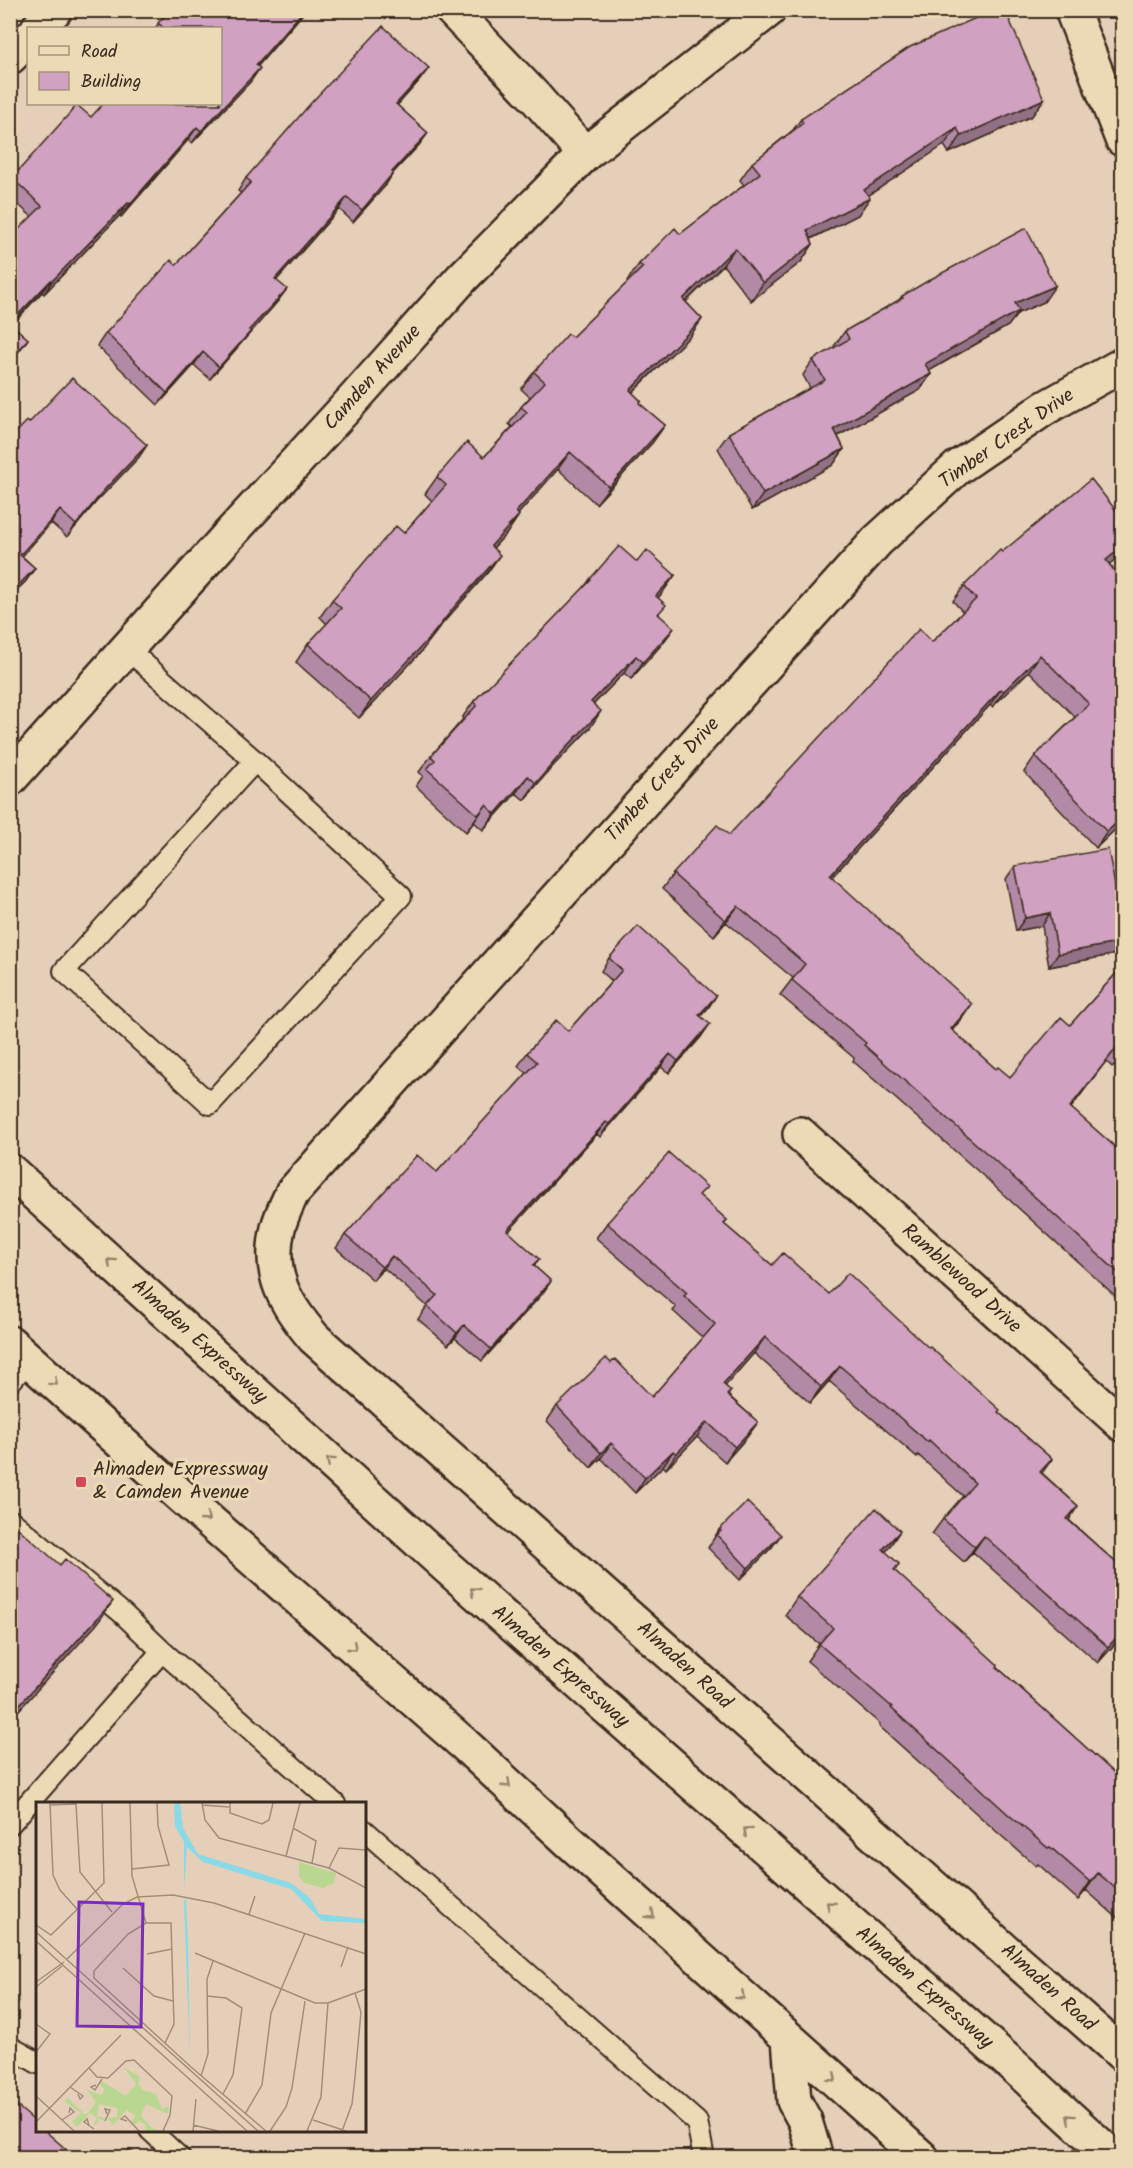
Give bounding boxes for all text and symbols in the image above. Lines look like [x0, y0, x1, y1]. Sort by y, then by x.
legend [27, 27, 222, 105]
text: Road [81, 38, 118, 67]
text: Building [81, 68, 141, 97]
street label: Camden Avenue [316, 318, 430, 438]
street label: Timber Crest Drive [933, 380, 1081, 498]
street label: Timber Crest Drive [598, 710, 728, 850]
street label: Ramblewood Drive [894, 1216, 1028, 1342]
one-way arrow [107, 1258, 118, 1269]
street label: Almaden Expressway [123, 1272, 275, 1413]
one-way arrow [47, 1375, 58, 1386]
place label: Almaden Expressway & Camden Avenue [93, 1454, 268, 1509]
one-way arrow [326, 1457, 336, 1468]
marker: Almaden Expressway & Camden Avenue [74, 1475, 88, 1489]
one-way arrow [200, 1511, 210, 1522]
one-way arrow [470, 1587, 481, 1598]
street label: Almaden Expressway [484, 1598, 637, 1737]
street label: Almaden Road [629, 1614, 740, 1719]
one-way arrow [346, 1640, 357, 1651]
one-way arrow [500, 1776, 511, 1787]
inset map [36, 1802, 366, 2132]
one-way arrow [743, 1827, 754, 1838]
one-way arrow [826, 1901, 837, 1912]
one-way arrow [644, 1908, 655, 1919]
street label: Almaden Expressway [848, 1919, 1001, 2058]
street label: Almaden Road [993, 1936, 1104, 2041]
one-way arrow [734, 1989, 745, 2000]
one-way arrow [826, 2071, 836, 2082]
one-way arrow [1067, 2114, 1077, 2125]

